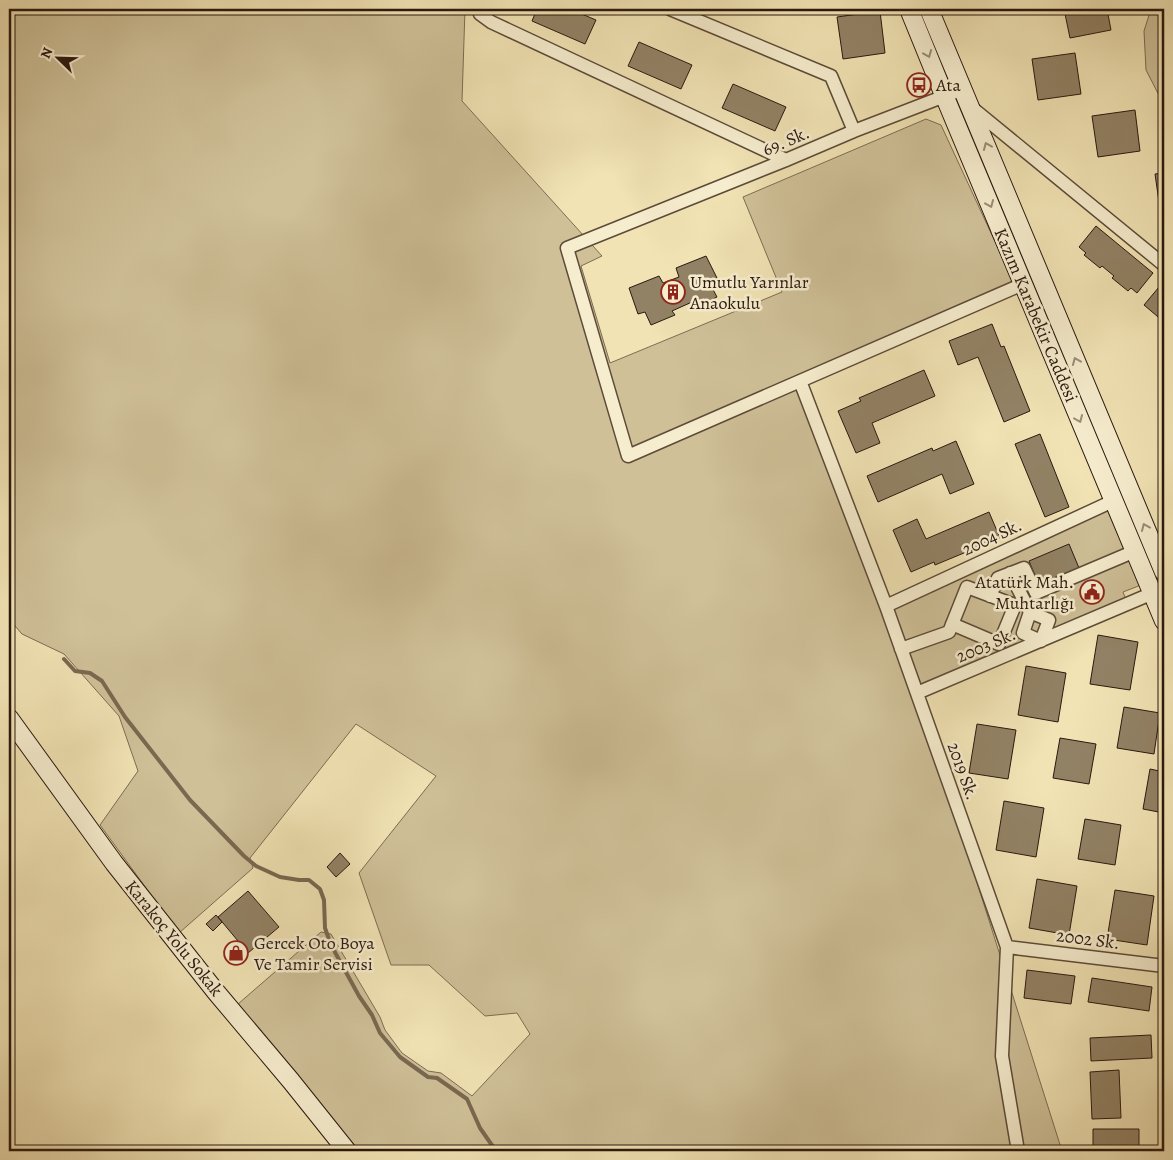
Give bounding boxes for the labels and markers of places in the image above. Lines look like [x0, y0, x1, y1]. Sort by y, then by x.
bus stop icon: Ata [906, 72, 932, 98]
place label: Ata [935, 73, 961, 97]
place label: Umutlu Yarınlar Anaokulu [689, 270, 809, 315]
building icon: Umutlu Yarınlar Anaokulu [660, 279, 686, 305]
place label: Atatürk Mah. Muhtarlığı [975, 570, 1074, 615]
public building icon: Atatürk Mah. Muhtarlığı [1079, 579, 1105, 605]
place label: Gercek Oto Boya Ve Tamir Servisi [253, 931, 375, 976]
shop icon: Gercek Oto Boya Ve Tamir Servisi [223, 940, 249, 966]

